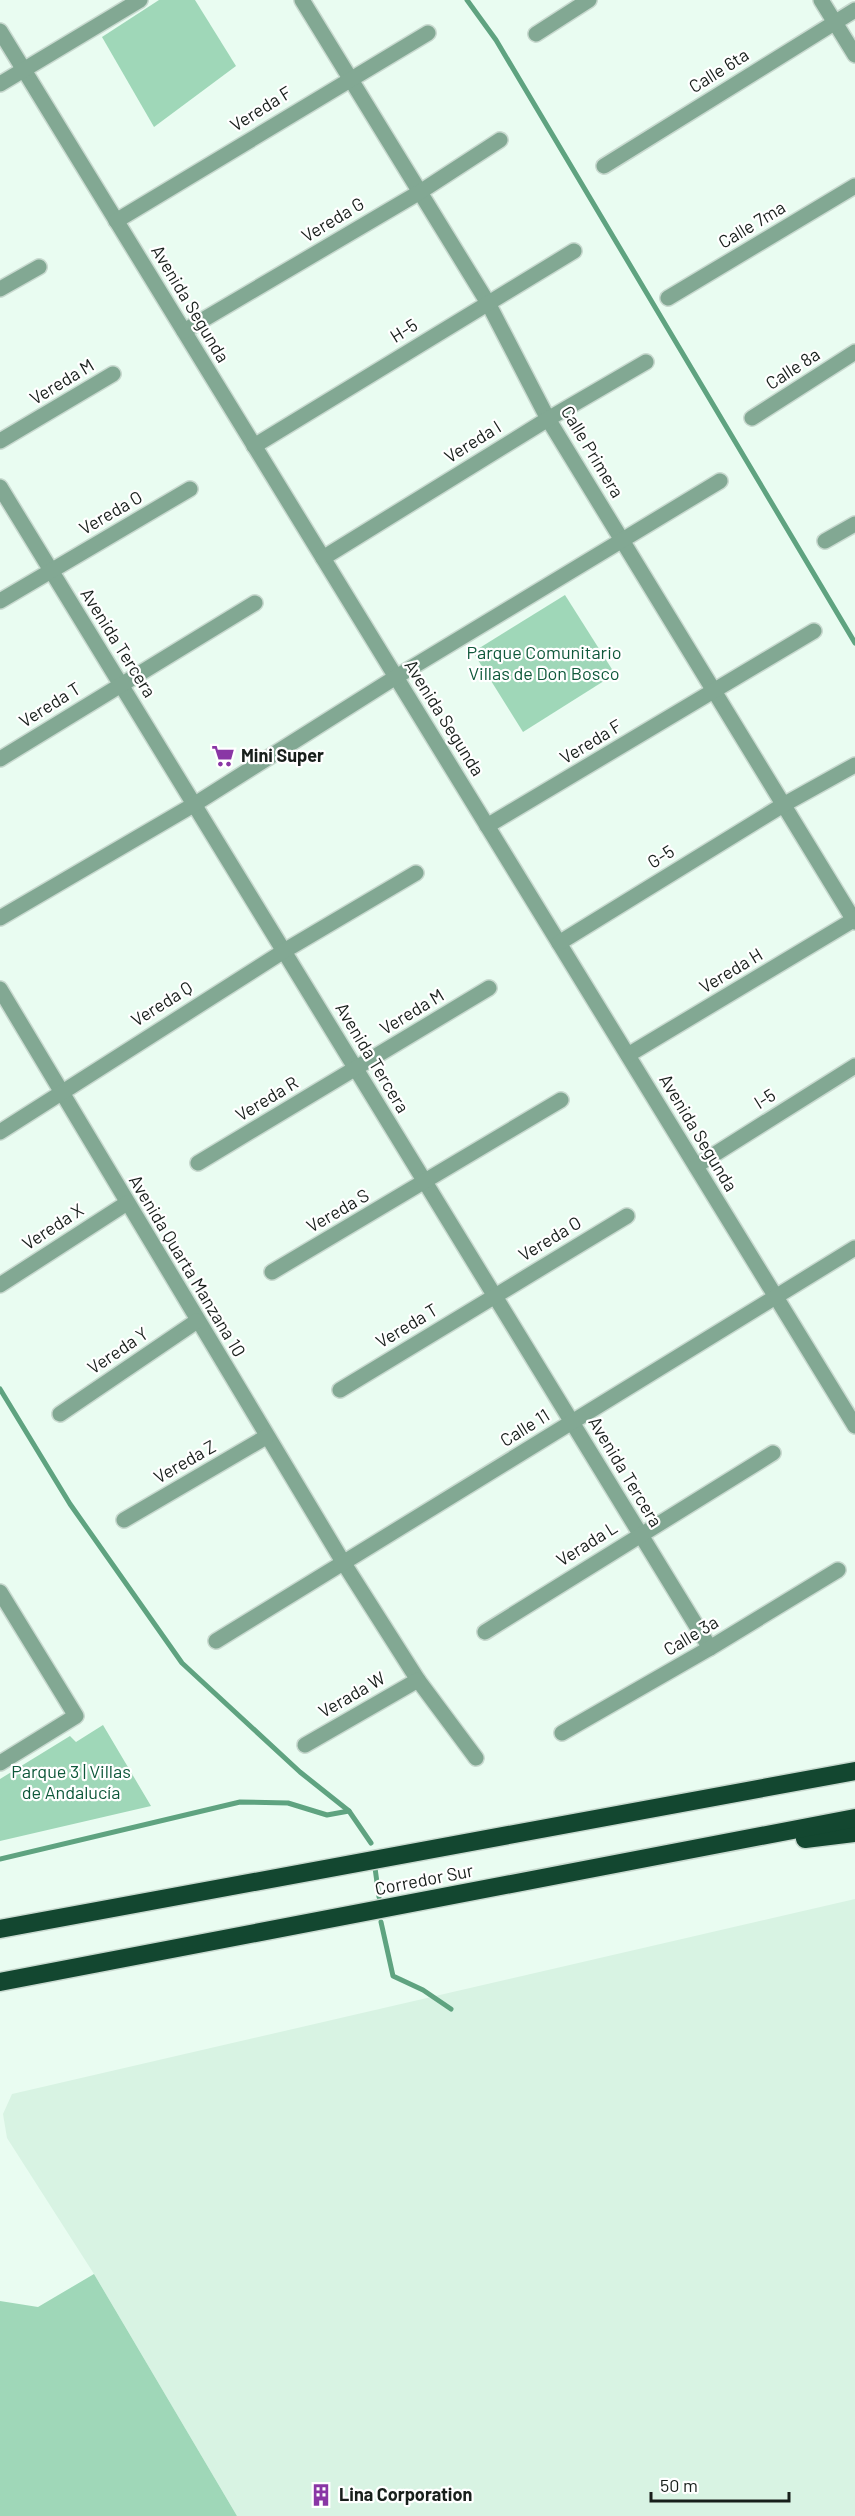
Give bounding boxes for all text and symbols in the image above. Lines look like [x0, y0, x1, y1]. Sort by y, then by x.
street label: Calle 6ta [684, 43, 752, 97]
street label: Vereda F [226, 81, 295, 136]
street label: Vereda G [297, 192, 368, 246]
street label: Calle 7ma [714, 196, 789, 253]
street label: Avenida Segunda [147, 241, 235, 366]
street label: H-5 [386, 313, 421, 347]
street label: Calle 8a [761, 343, 824, 394]
street label: Vereda M [25, 353, 98, 409]
street label: Calle Primera [557, 402, 629, 501]
street label: Vereda I [440, 415, 505, 467]
street label: Vereda O [75, 485, 146, 539]
street label: Avenida Tercera [76, 584, 161, 701]
park label: Parque Comunitario Villas de Don Bosco [466, 641, 622, 684]
street label: Avenida Segunda [400, 655, 489, 780]
street label: Vereda T [15, 677, 84, 732]
street label: Vereda F [556, 714, 625, 768]
supermarket icon: Mini Super [210, 743, 236, 769]
place label: Mini Super [241, 744, 324, 766]
street label: G-5 [643, 840, 678, 873]
street label: Vereda H [695, 943, 766, 998]
street label: Vereda Q [127, 976, 196, 1031]
street label: Vereda M [375, 983, 448, 1039]
street label: Avenida Tercera [331, 998, 414, 1117]
street label: Avenida Segunda [655, 1070, 743, 1195]
street label: Vereda R [231, 1071, 302, 1125]
street label: I-5 [750, 1083, 779, 1113]
street label: Avenida Quarta Manzana 10 [125, 1170, 251, 1361]
street label: Vereda S [302, 1183, 373, 1237]
street label: Vereda X [18, 1198, 87, 1254]
street label: Vereda O [514, 1211, 585, 1265]
street label: Vereda T [372, 1298, 441, 1352]
street label: Vereda Y [83, 1322, 152, 1378]
street label: Calle 11 [496, 1403, 553, 1451]
street label: Avenida Tercera [584, 1412, 667, 1531]
street label: Vereda Z [150, 1435, 219, 1488]
street label: Verada L [552, 1516, 621, 1570]
street label: Calle 3a [659, 1610, 722, 1660]
street label: Verada W [314, 1666, 389, 1722]
park label: Parque 3 | Villas de Andalucía [11, 1760, 131, 1803]
street label: Corredor Sur [373, 1859, 475, 1899]
scale bar [651, 2465, 789, 2503]
text: 50 m [660, 2474, 698, 2496]
building icon: Lina Corporation [308, 2482, 334, 2508]
place label: Lina Corporation [339, 2483, 472, 2505]

